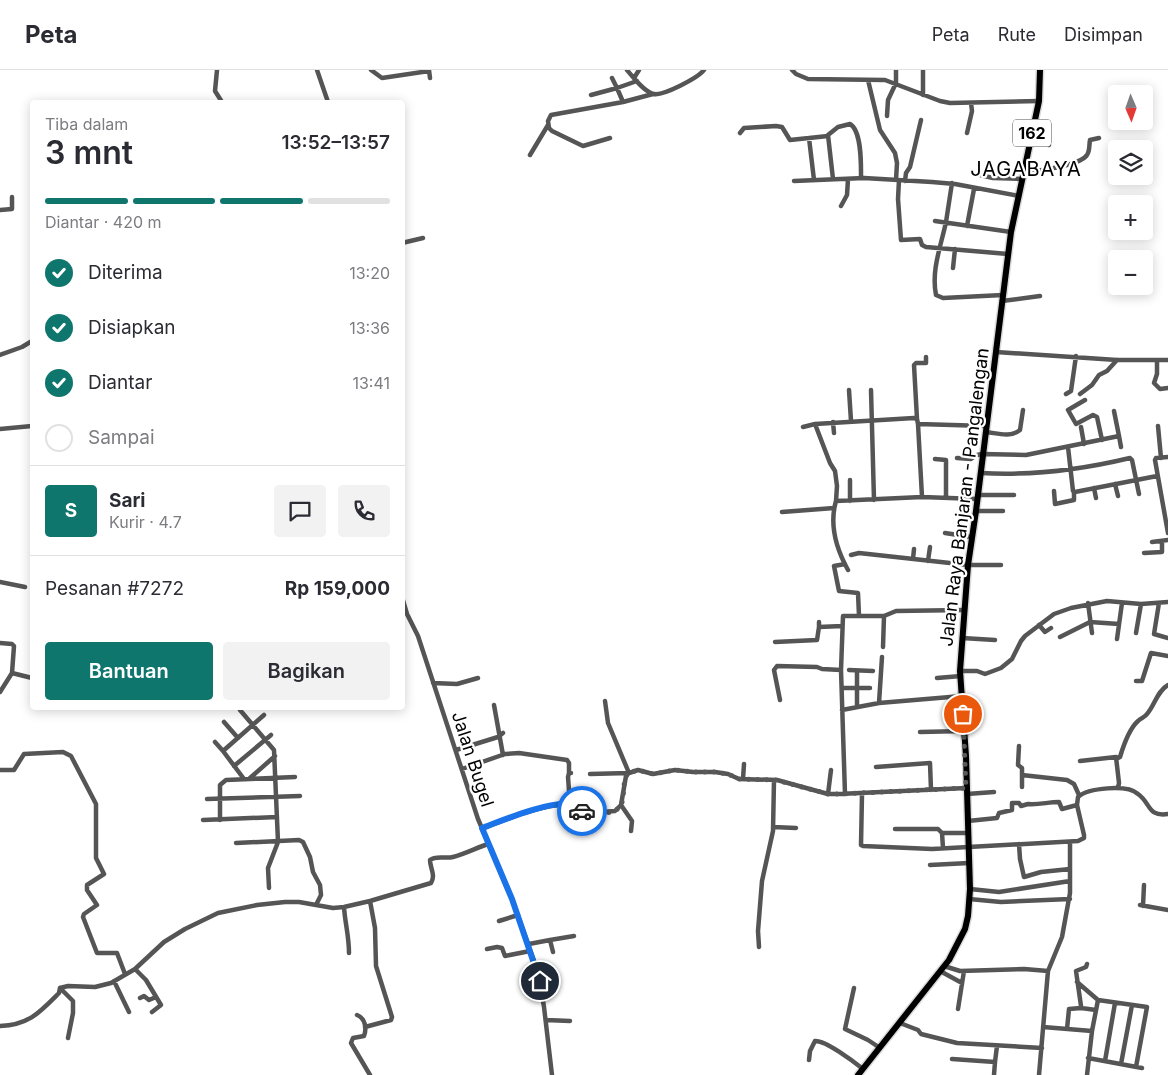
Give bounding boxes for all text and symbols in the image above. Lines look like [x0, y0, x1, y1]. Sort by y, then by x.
text: Peta [25, 20, 78, 49]
text: Peta [932, 24, 970, 45]
text: Rute [998, 24, 1036, 45]
text: Disimpan [1064, 24, 1143, 45]
north arrow [1108, 85, 1152, 130]
map controls [1108, 85, 1153, 295]
text: Tiba dalam [45, 114, 128, 134]
road number: 162 [1013, 119, 1051, 146]
text: 13:52–13:57 [281, 131, 390, 154]
text: 3 mnt [45, 133, 133, 172]
button: layers [1108, 140, 1153, 185]
district label: JAGABAYA [970, 157, 1082, 181]
button: + [1108, 195, 1153, 240]
text: Diantar · 420 m [45, 212, 162, 232]
button: − [1108, 250, 1153, 295]
icon: check [45, 259, 73, 287]
text: Diterima [88, 261, 163, 284]
text: 13:20 [349, 263, 390, 283]
icon: check [45, 314, 73, 342]
text: Disiapkan [88, 316, 176, 339]
text: 13:36 [349, 318, 390, 338]
street label: Jalan Raya Banjaran - Pangalengan [935, 347, 993, 647]
icon: check [45, 369, 73, 397]
text: Diantar [88, 371, 152, 394]
text: 13:41 [352, 373, 390, 393]
text: Sampai [88, 426, 155, 449]
button: chat [274, 485, 326, 537]
button: phone [338, 485, 390, 537]
text: Sari [109, 489, 146, 512]
text: S [65, 499, 77, 522]
text: Kurir · 4.7 [109, 512, 182, 532]
text: Pesanan #7272 [45, 577, 184, 600]
text: Rp 159,000 [285, 577, 390, 600]
button: Bantuan [45, 642, 213, 700]
button: Bagikan [223, 642, 390, 700]
pin [942, 693, 984, 735]
icon: bag [949, 700, 977, 728]
street label: Jalan Bugel [448, 709, 498, 809]
courier [557, 786, 607, 836]
icon: car [568, 797, 596, 825]
pin [519, 960, 561, 1002]
icon: home [526, 967, 554, 995]

